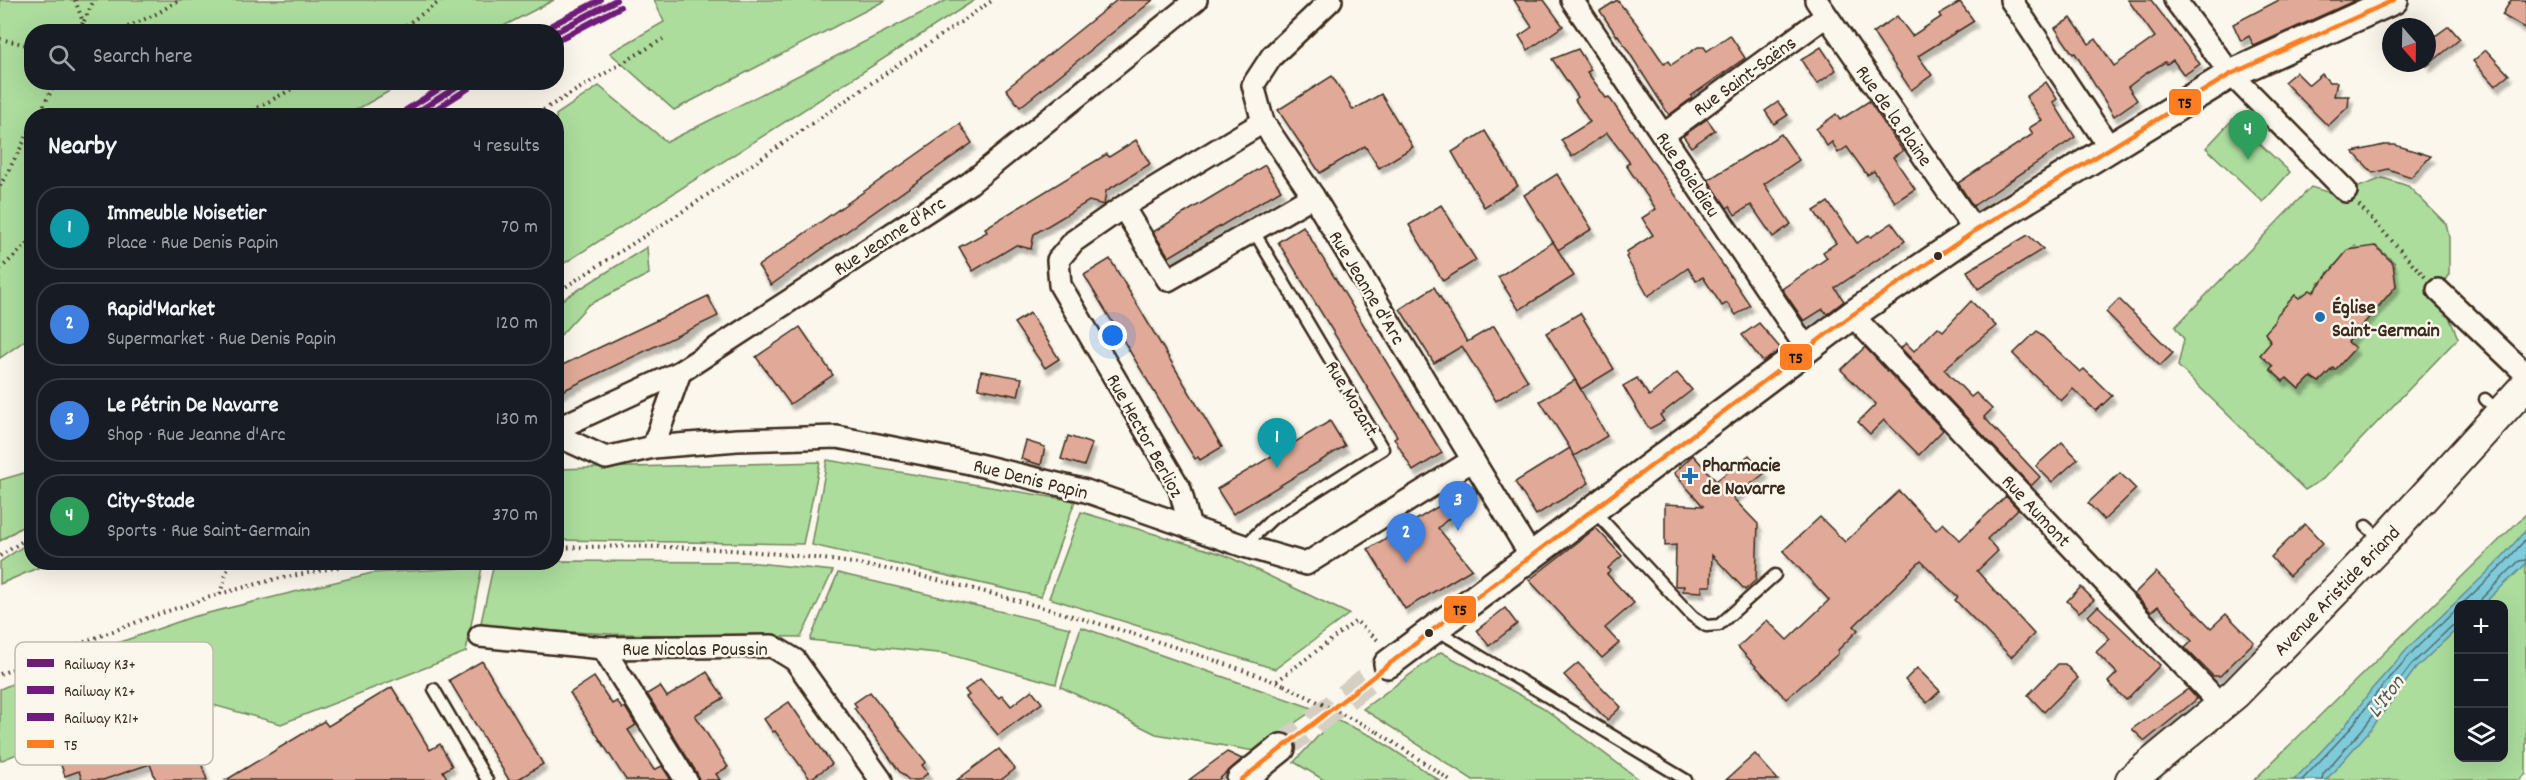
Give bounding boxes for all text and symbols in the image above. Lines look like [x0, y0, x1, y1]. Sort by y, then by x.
north arrow [2382, 18, 2436, 72]
search box [24, 24, 564, 90]
street label: Rue Saint-Saëns [1688, 30, 1803, 124]
icon: search [45, 41, 78, 74]
text: Search here [93, 42, 192, 73]
street label: Rue de la Plaine [1847, 60, 1938, 173]
line badge: T5 [2168, 88, 2202, 116]
text: T5 [2178, 93, 2192, 116]
pin: 4 [2228, 110, 2268, 160]
street label: Rue Boieldieu [1648, 127, 1725, 224]
text: Nearby [48, 129, 116, 166]
text: 4 results [473, 133, 540, 161]
street label: Rue Jeanne d'Arc [829, 191, 952, 284]
text: Immeuble Noisetier [107, 199, 266, 230]
text: 1 [67, 214, 72, 242]
text: 70 m [501, 214, 538, 242]
street label: Rue Jeanne d'Arc [1320, 226, 1411, 351]
text: Place · Rue Denis Papin [107, 230, 278, 258]
unlabelled marker [1932, 250, 1944, 262]
text: Rapid'Market [107, 295, 215, 326]
place label: Église Saint-Germain [2332, 295, 2440, 346]
text: 2 [65, 310, 74, 338]
text: 120 m [496, 310, 538, 338]
marker: Église Saint-Germain [2313, 310, 2327, 324]
your location [1098, 321, 1127, 350]
text: Supermarket · Rue Denis Papin [107, 326, 336, 354]
line badge: T5 [1779, 343, 1813, 371]
text: T5 [1789, 348, 1803, 371]
street label: Rue Mozart [1317, 356, 1384, 443]
street label: Rue Hector Berlioz [1098, 369, 1189, 504]
text: Le Pétrin De Navarre [107, 391, 278, 422]
text: 3 [65, 406, 74, 434]
text: 130 m [496, 406, 538, 434]
pin: 1 [1258, 418, 1296, 468]
text: Shop · Rue Jeanne d'Arc [107, 422, 286, 450]
street label: Rue Denis Papin [970, 453, 1091, 509]
place label: Pharmacie de Navarre [1702, 453, 1786, 504]
marker: Pharmacie de Navarre [1683, 469, 1697, 483]
street label: Rue Aumont [1994, 469, 2076, 555]
pin: 3 [1438, 482, 1478, 531]
text: City-Stade [107, 487, 195, 518]
text: 4 [65, 502, 74, 530]
text: 370 m [492, 502, 538, 530]
pin: 2 [1386, 514, 1426, 563]
text: Sports · Rue Saint-Germain [107, 518, 310, 546]
street label: Avenue Aristide Briand [2268, 520, 2408, 664]
line badge: T5 [1443, 595, 1477, 624]
text: T5 [1453, 600, 1467, 623]
map controls [2454, 600, 2508, 762]
button: + [2454, 600, 2508, 654]
unlabelled marker [1423, 627, 1435, 639]
street label: Rue Nicolas Poussin [622, 637, 768, 665]
legend [15, 642, 213, 765]
text: Railway K3+ [64, 654, 136, 677]
button: − [2454, 654, 2508, 708]
water label: L'Iton [2362, 669, 2414, 725]
text: Railway K2+ [64, 681, 136, 704]
text: Railway K21+ [64, 708, 139, 731]
button: layers [2454, 708, 2508, 762]
text: T5 [64, 735, 78, 758]

